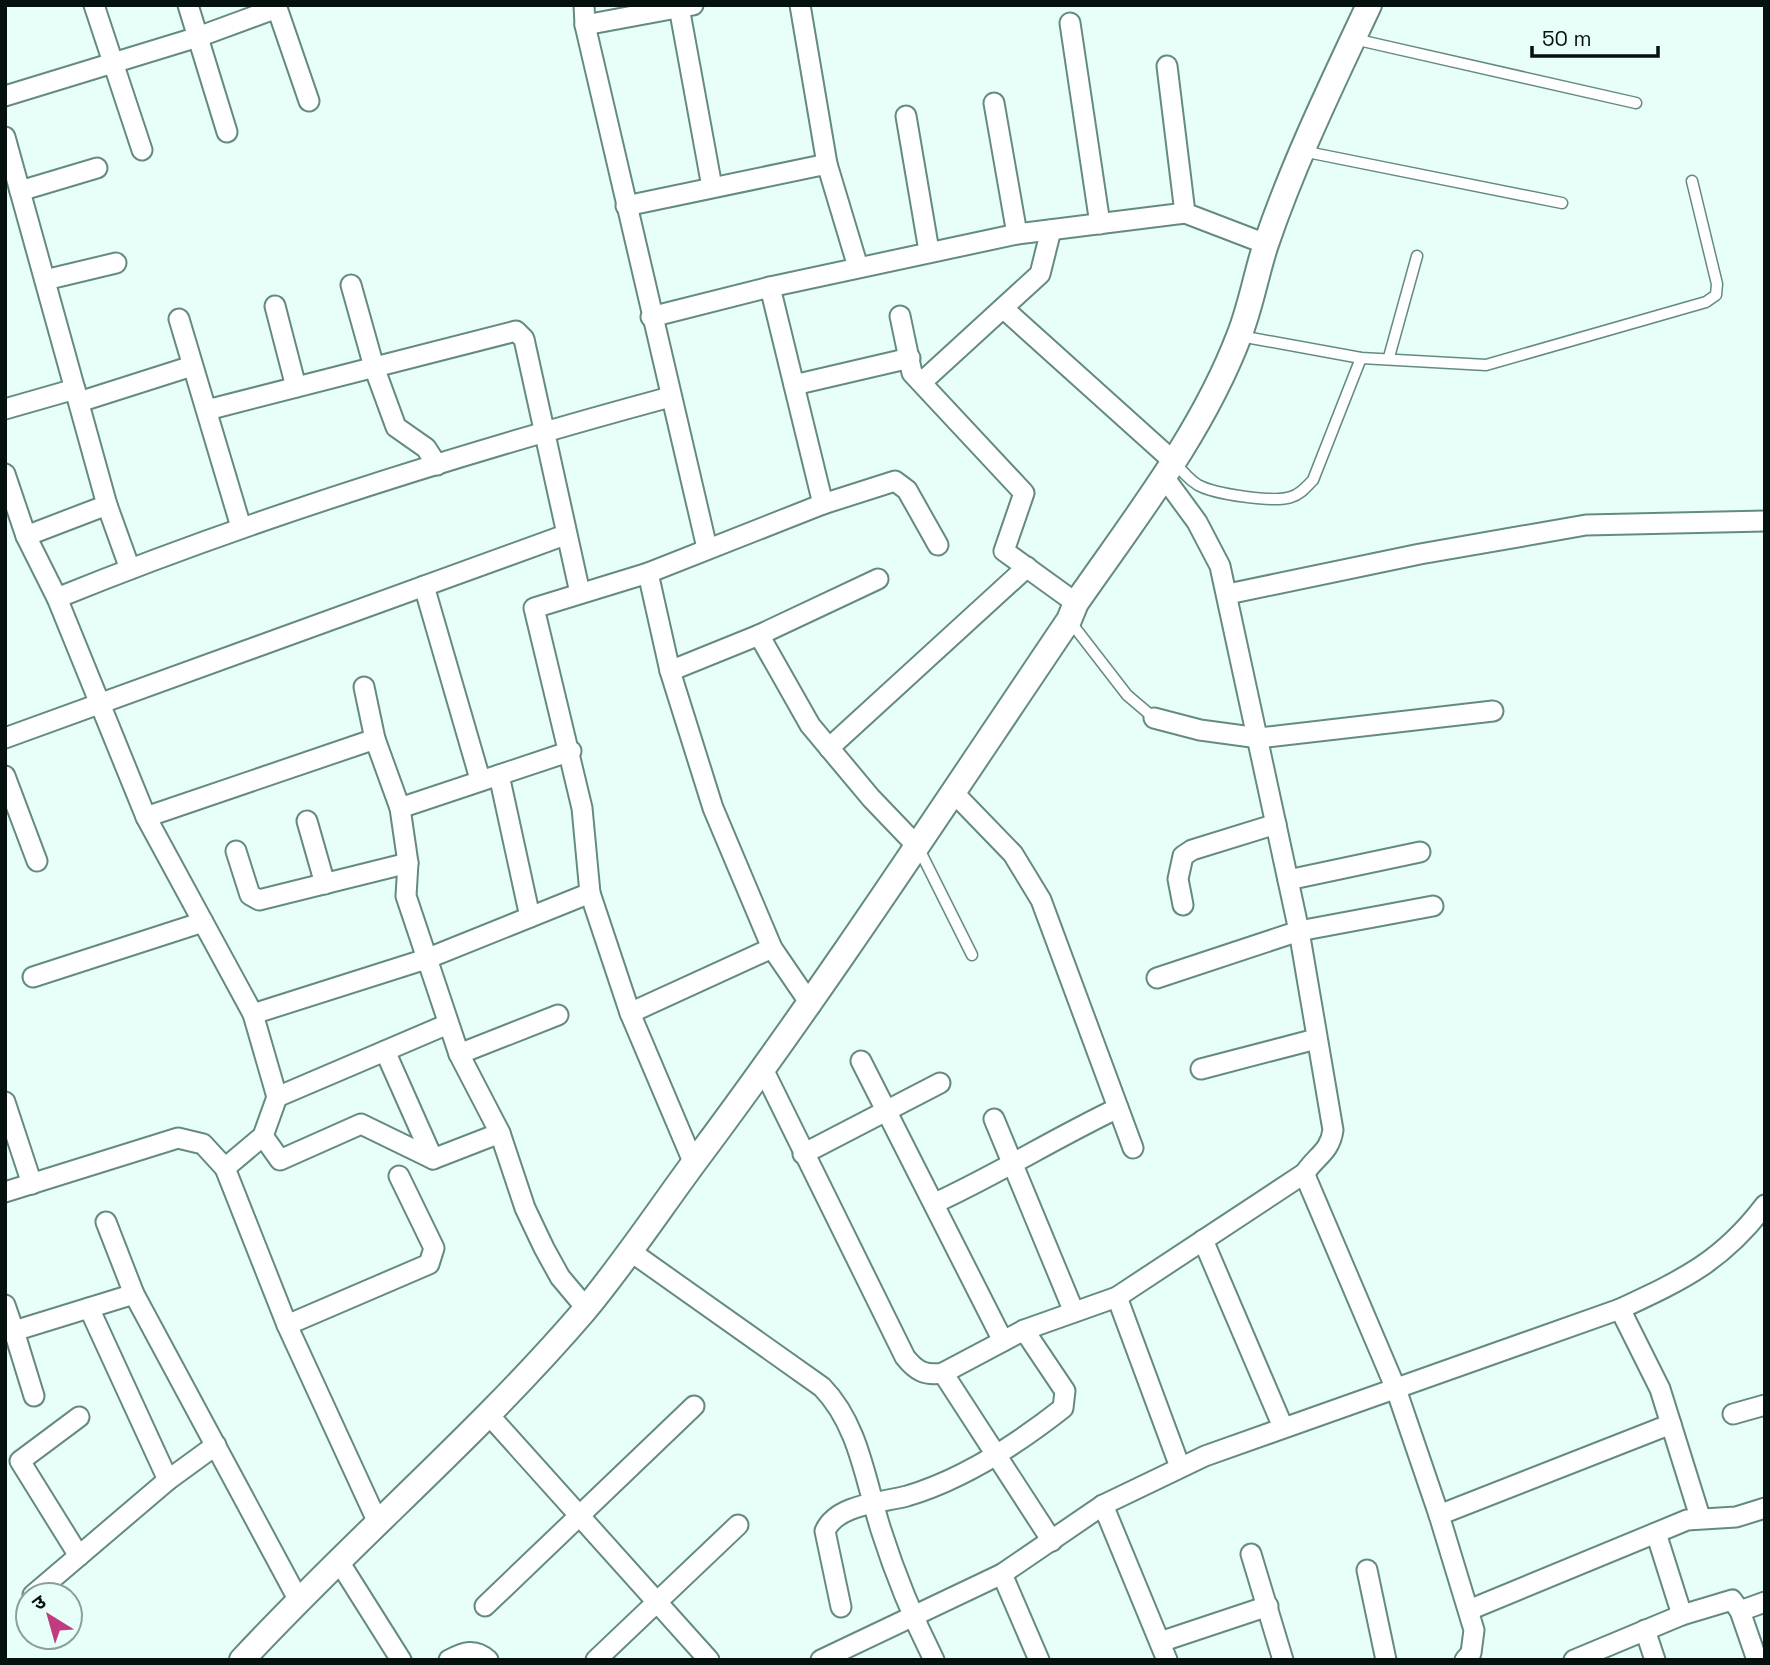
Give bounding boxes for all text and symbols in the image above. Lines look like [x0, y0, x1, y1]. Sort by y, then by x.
scale bar [1532, 14, 1658, 58]
text: 50 m [1542, 25, 1592, 52]
north arrow [14, 1581, 84, 1651]
text: उ [27, 1589, 52, 1616]

